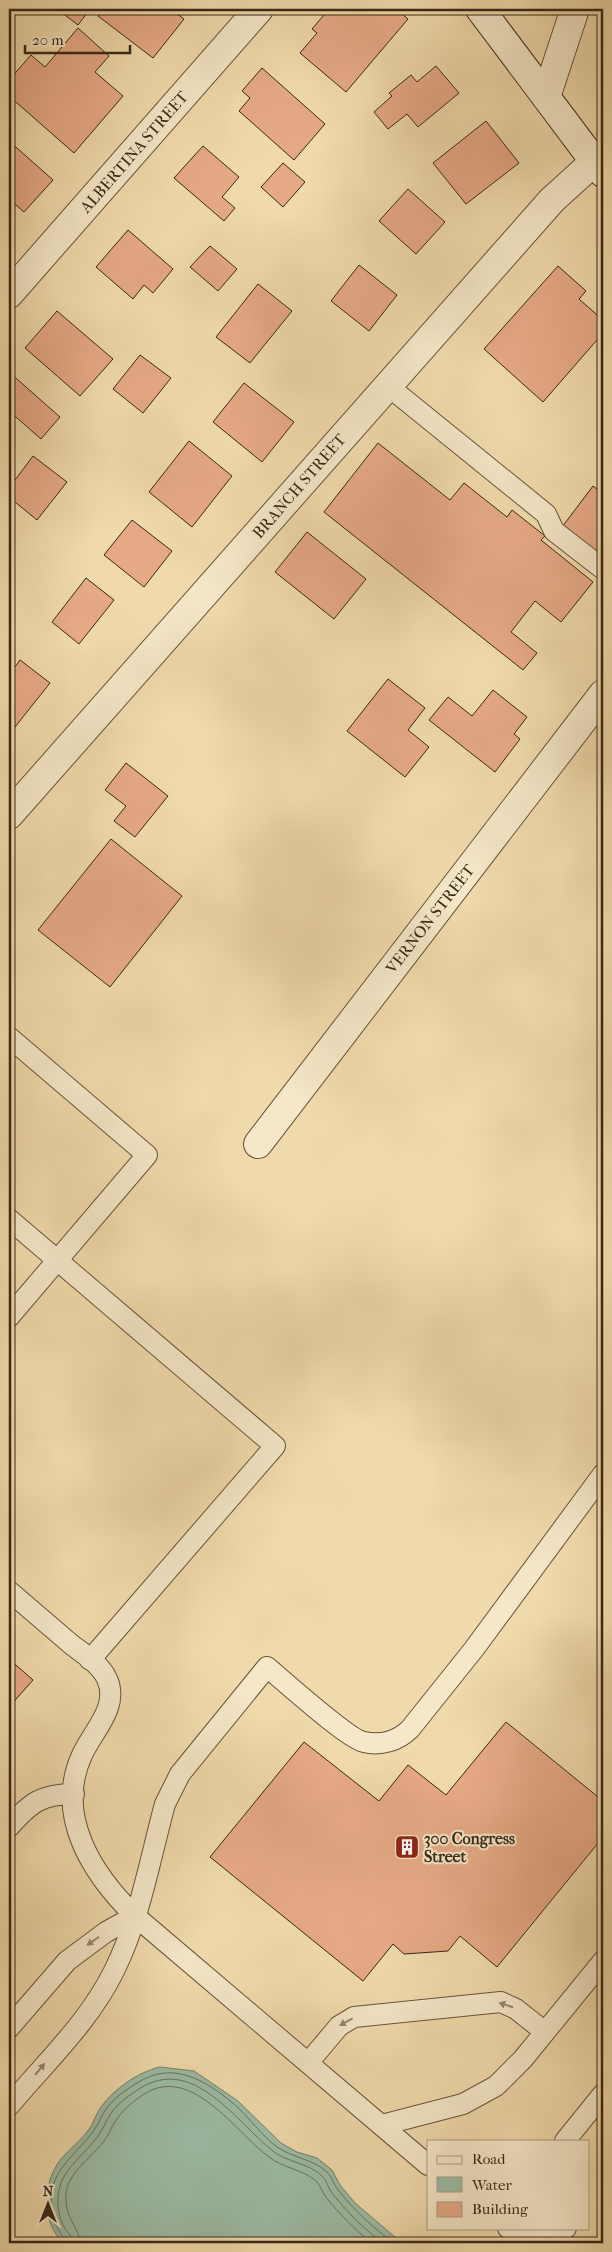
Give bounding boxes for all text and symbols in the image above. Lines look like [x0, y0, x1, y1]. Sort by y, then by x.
scale bar [25, 22, 130, 54]
text: 20 m [32, 31, 64, 49]
street label: ALBERTINA STREET [75, 87, 192, 217]
street label: BRANCH STREET [248, 430, 350, 542]
street label: VERNON STREET [381, 861, 478, 978]
place label: 300 Congress Street [424, 1829, 515, 1866]
building icon: 300 Congress Street [394, 1834, 420, 1860]
one-way arrow [86, 1936, 100, 1946]
one-way arrow [498, 2001, 513, 2008]
one-way arrow [338, 2018, 353, 2026]
one-way arrow [35, 2063, 46, 2076]
legend [427, 2140, 590, 2230]
text: Road [472, 2150, 506, 2168]
text: Water [471, 2176, 512, 2194]
north arrow [22, 2180, 72, 2230]
text: N [43, 2183, 54, 2200]
text: Building [472, 2200, 529, 2218]

